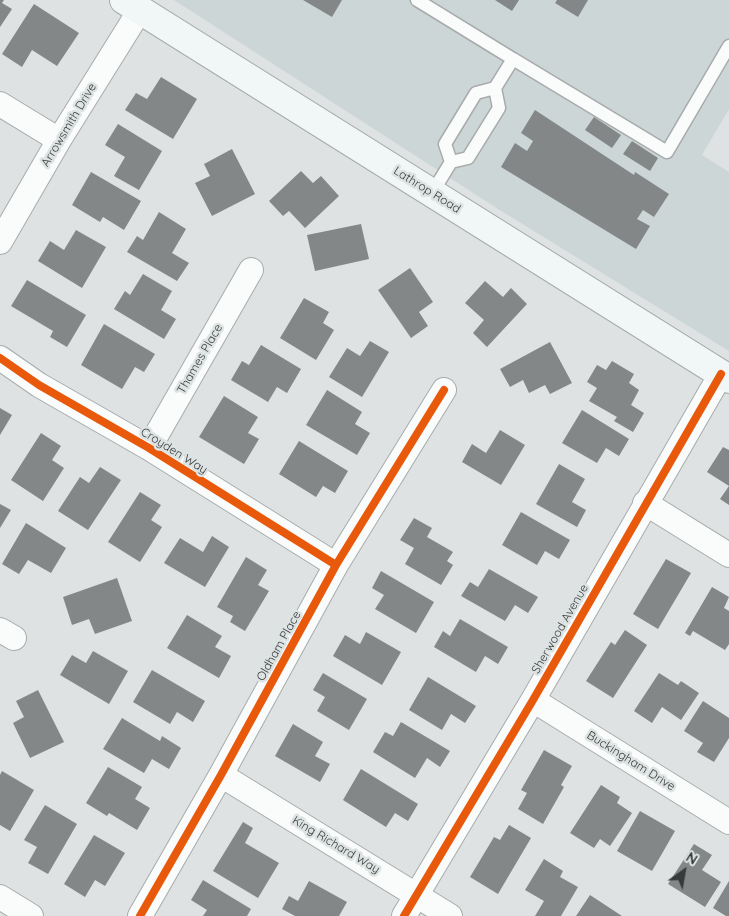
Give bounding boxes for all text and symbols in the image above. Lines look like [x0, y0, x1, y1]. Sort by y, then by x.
street label: Arrowsmith Drive [38, 81, 100, 169]
street label: Lathrop Road [391, 164, 463, 216]
street label: Thames Place [174, 322, 226, 396]
street label: Croyden Way [138, 425, 210, 477]
street label: Sherwood Avenue [529, 582, 591, 676]
street label: Oldham Place [254, 609, 304, 683]
street label: Buckingham Drive [584, 728, 678, 794]
street label: King Richard Way [290, 813, 382, 877]
north arrow [659, 846, 709, 896]
text: N [683, 848, 701, 869]

